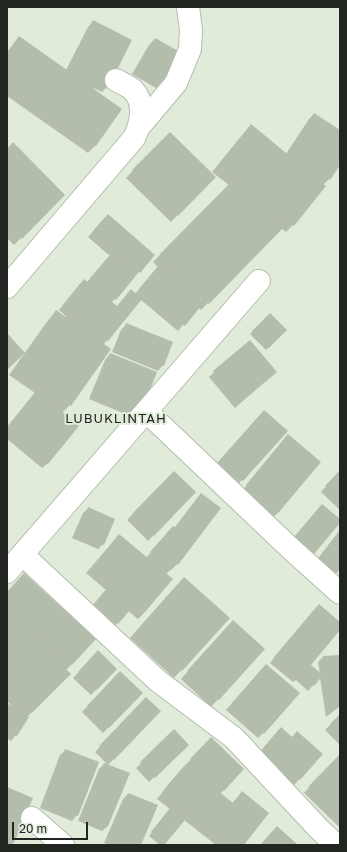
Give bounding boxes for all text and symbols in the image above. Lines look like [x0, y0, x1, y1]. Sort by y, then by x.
district label: LUBUKLINTAH [65, 411, 167, 427]
scale bar [14, 814, 90, 840]
text: 20 m [19, 821, 47, 836]

